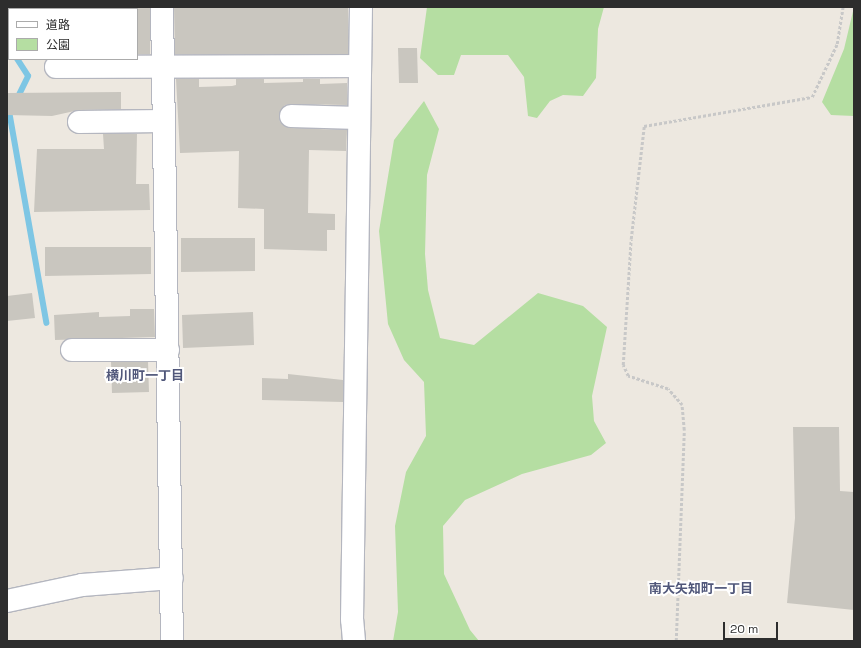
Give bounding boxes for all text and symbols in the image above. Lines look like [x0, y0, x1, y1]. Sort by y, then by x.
legend [8, 8, 138, 60]
text: 道路 [46, 17, 70, 33]
text: 公園 [46, 37, 70, 53]
district label: 横川町一丁目 [106, 368, 184, 384]
district label: 南大矢知町一丁目 [649, 581, 753, 597]
scale bar [725, 614, 780, 640]
text: 20 m [730, 621, 758, 637]

